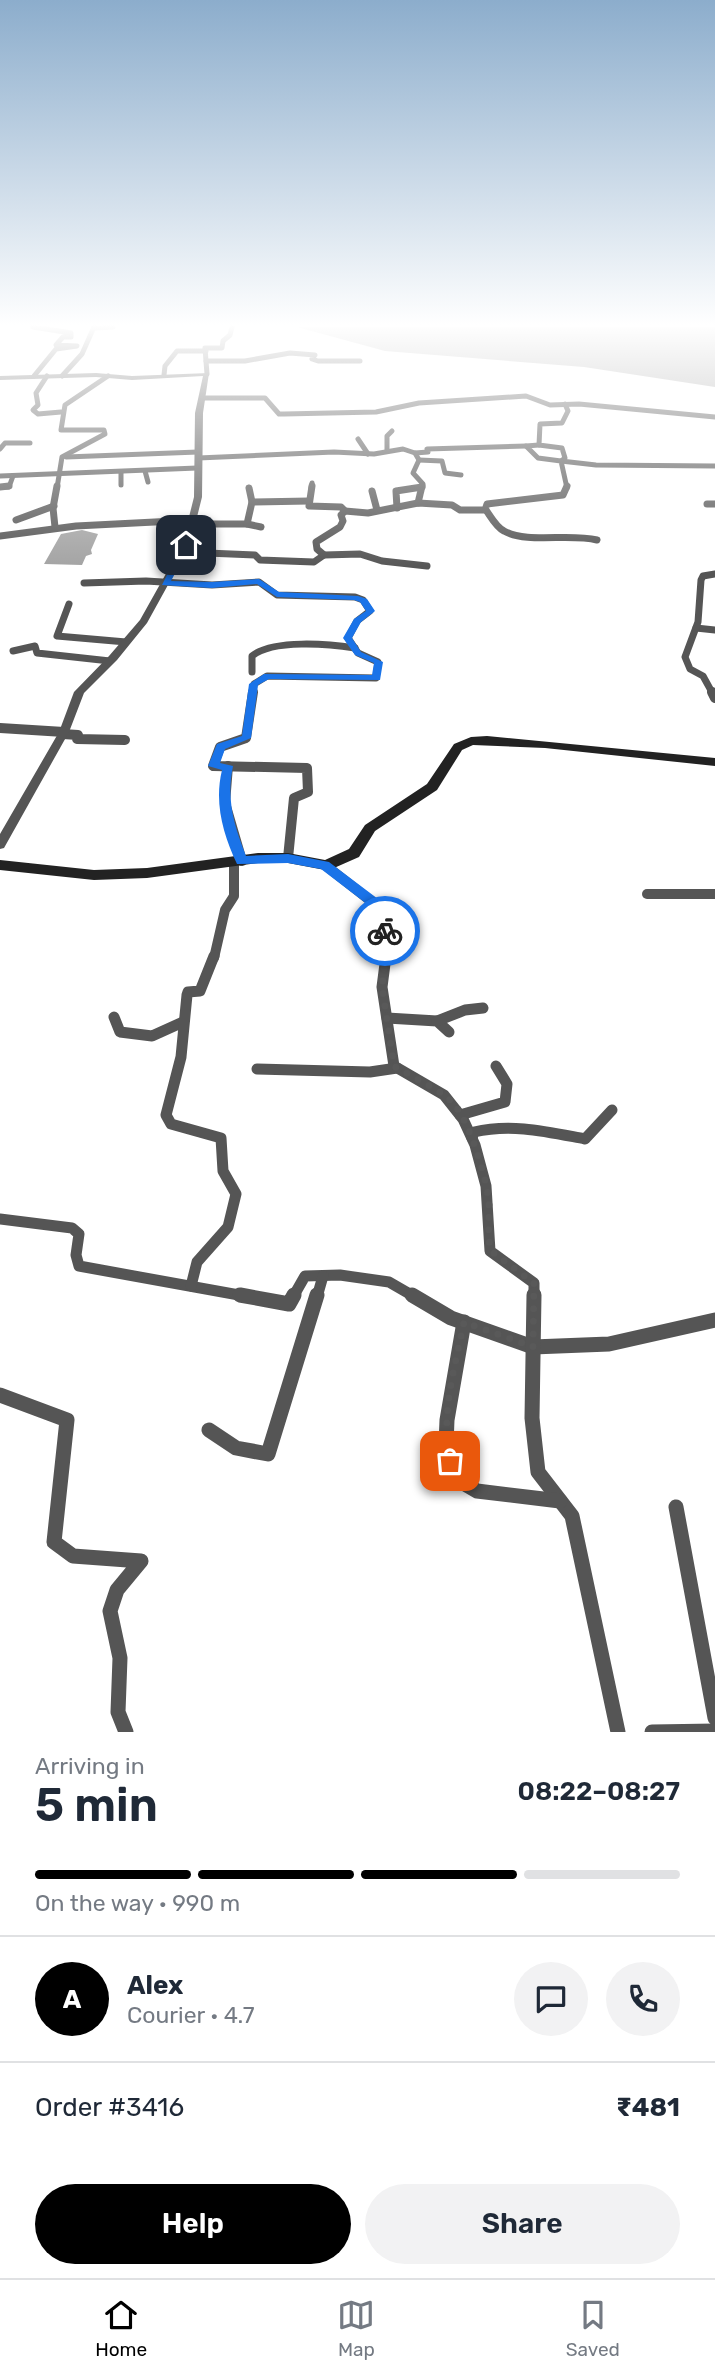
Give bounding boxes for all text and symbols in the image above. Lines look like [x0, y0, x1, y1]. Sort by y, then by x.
pin [156, 515, 216, 575]
icon: home [167, 526, 205, 564]
courier [350, 896, 420, 966]
icon: bike [366, 912, 404, 950]
pin [420, 1431, 480, 1491]
icon: bag [431, 1442, 469, 1480]
text: Arriving in [35, 1752, 145, 1780]
text: 08:22–08:27 [518, 1776, 680, 1807]
text: 5 min [35, 1778, 158, 1833]
text: On the way · 990 m [35, 1889, 240, 1917]
button: chat [514, 1962, 588, 2036]
button: phone [606, 1962, 680, 2036]
text: Alex [127, 1970, 183, 2001]
text: A [63, 1984, 81, 2015]
text: Courier · 4.7 [127, 2001, 254, 2029]
text: Order #3416 [35, 2092, 184, 2123]
text: ₹481 [616, 2092, 680, 2123]
button: Help [35, 2184, 351, 2264]
button: Share [365, 2184, 680, 2264]
tab: Home [95, 2296, 147, 2361]
tab: Map [337, 2296, 375, 2361]
tab: Saved [566, 2296, 620, 2361]

